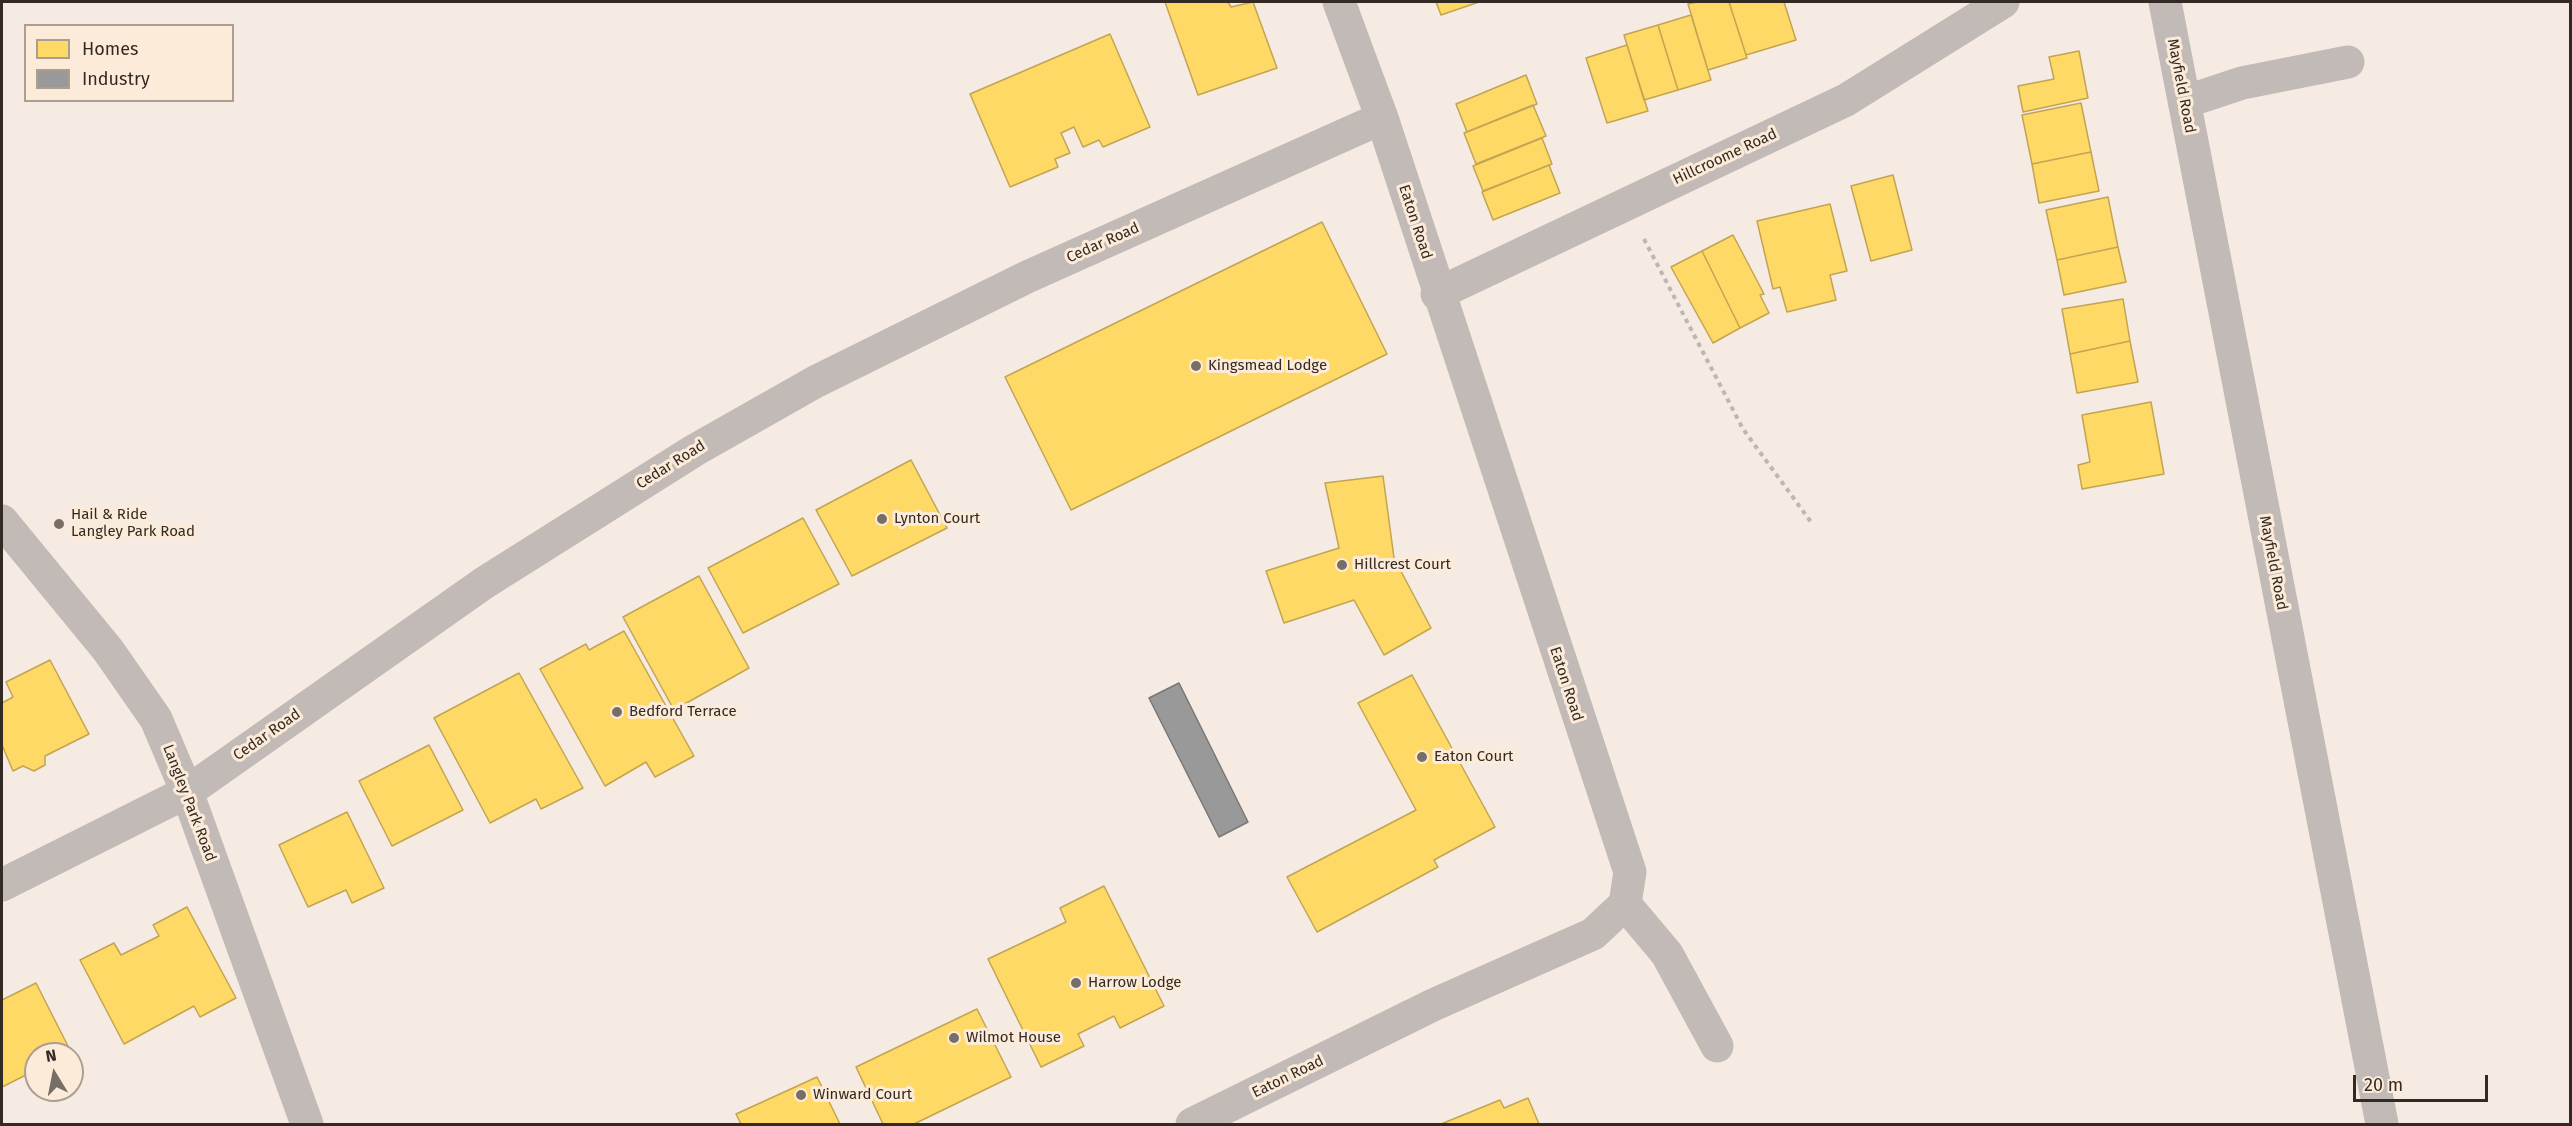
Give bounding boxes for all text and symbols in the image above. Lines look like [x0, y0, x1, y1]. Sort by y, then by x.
legend [24, 24, 234, 102]
street label: Mayfield Road [2163, 37, 2199, 135]
text: Homes [82, 38, 138, 60]
text: Industry [82, 68, 150, 90]
street label: Hillcroome Road [1670, 125, 1780, 189]
street label: Eaton Road [1394, 182, 1436, 262]
street label: Cedar Road [1064, 219, 1142, 267]
place label: Kingsmead Lodge [1208, 357, 1327, 375]
marker: Kingsmead Lodge [1189, 359, 1203, 373]
street label: Cedar Road [633, 437, 709, 493]
place label: Hail & Ride Langley Park Road [71, 506, 195, 541]
place label: Lynton Court [894, 510, 980, 528]
marker: Lynton Court [875, 512, 889, 526]
street label: Mayfield Road [2255, 514, 2291, 612]
marker: Hail & Ride Langley Park Road [52, 517, 66, 531]
place label: Hillcrest Court [1354, 556, 1451, 574]
marker: Hillcrest Court [1335, 558, 1349, 572]
street label: Eaton Road [1545, 644, 1587, 724]
place label: Bedford Terrace [629, 703, 737, 721]
street label: Cedar Road [230, 705, 304, 765]
marker: Bedford Terrace [610, 705, 624, 719]
street label: Langley Park Road [158, 742, 220, 864]
place label: Eaton Court [1434, 748, 1514, 766]
marker: Eaton Court [1415, 750, 1429, 764]
place label: Harrow Lodge [1088, 974, 1182, 992]
marker: Harrow Lodge [1069, 976, 1083, 990]
place label: Wilmot House [966, 1029, 1061, 1047]
marker: Wilmot House [947, 1031, 961, 1045]
north arrow [24, 1042, 84, 1102]
text: N [44, 1045, 58, 1066]
street label: Eaton Road [1249, 1052, 1327, 1102]
scale bar [2356, 1063, 2491, 1101]
text: 20 m [2364, 1074, 2403, 1096]
place label: Winward Court [813, 1086, 912, 1104]
marker: Winward Court [794, 1088, 808, 1102]

